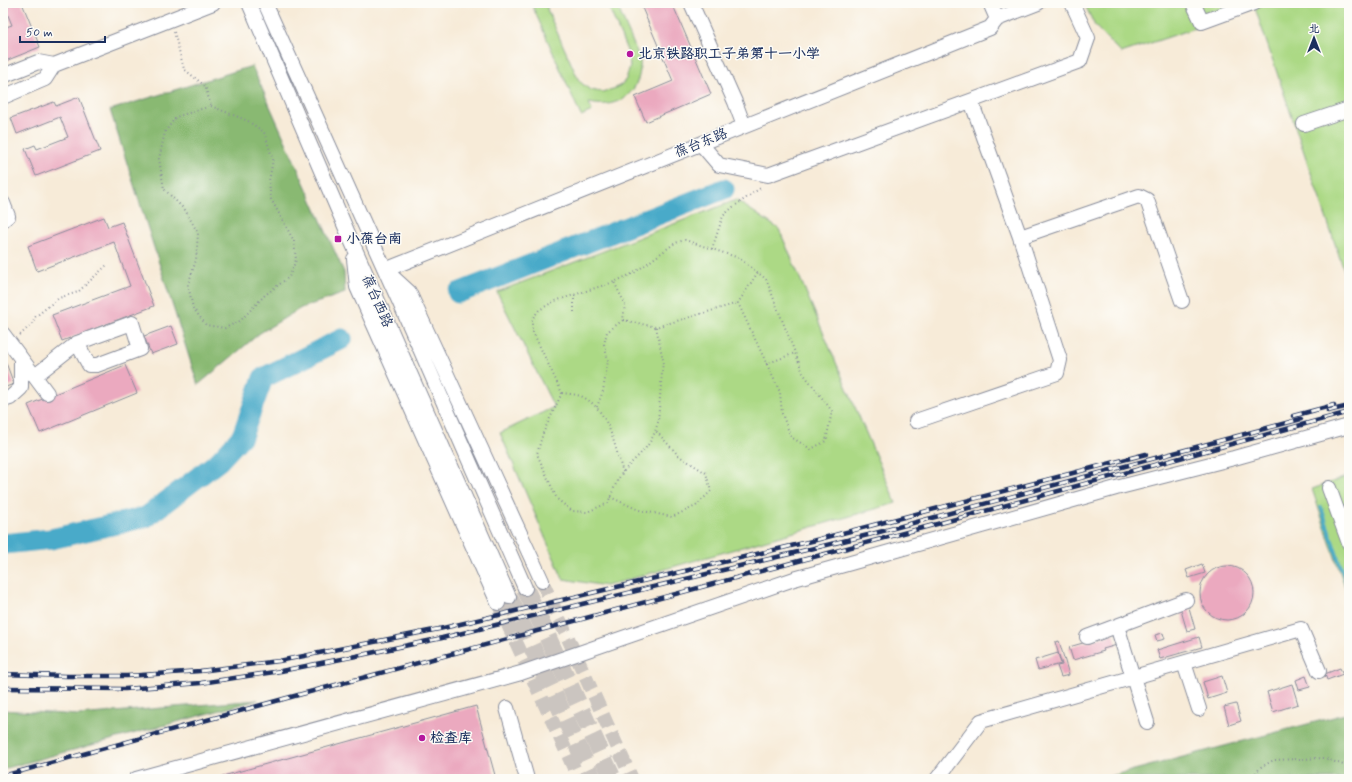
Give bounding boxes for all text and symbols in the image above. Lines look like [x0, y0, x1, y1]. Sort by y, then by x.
scale bar [20, 18, 105, 44]
north arrow [1294, 18, 1334, 58]
text: 北 [1309, 22, 1320, 36]
text: 50 m [26, 25, 53, 41]
place label: 北京铁路职工子弟第十一小学 [638, 45, 820, 63]
marker: 北京铁路职工子弟第十一小学 [625, 49, 635, 59]
street label: 葆台东路 [672, 124, 730, 162]
place label: 小葆台南 [346, 230, 402, 248]
marker: 小葆台南 [333, 234, 343, 244]
street label: 葆台西路 [357, 272, 397, 330]
place label: 检查库 [430, 729, 472, 747]
marker: 检查库 [417, 733, 427, 743]

